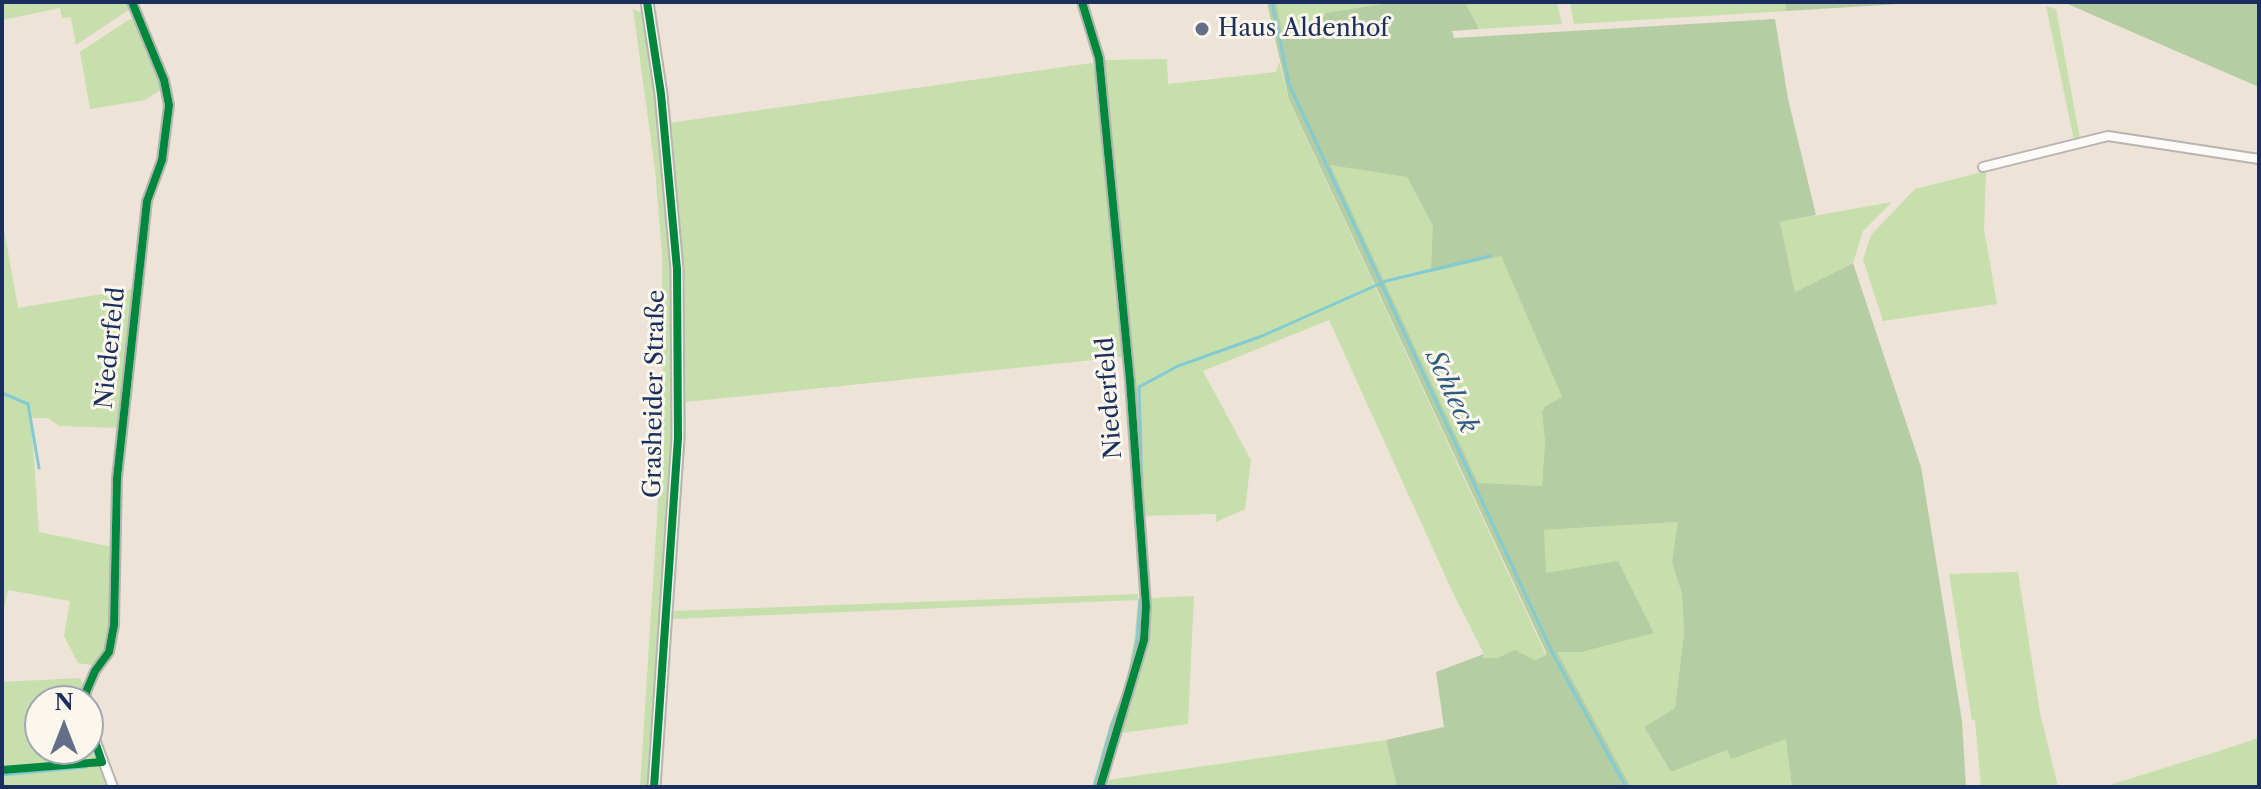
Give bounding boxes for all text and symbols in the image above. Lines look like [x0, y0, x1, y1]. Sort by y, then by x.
place label: Haus Aldenhof [1218, 15, 1389, 43]
marker: Haus Aldenhof [1193, 20, 1211, 38]
street label: Niederfeld [90, 286, 132, 410]
street label: Grasheider Straße [639, 290, 671, 498]
street label: Niederfeld [1091, 336, 1129, 460]
water label: Schleck [1418, 346, 1484, 438]
north arrow [24, 685, 104, 765]
text: N [54, 689, 74, 716]

